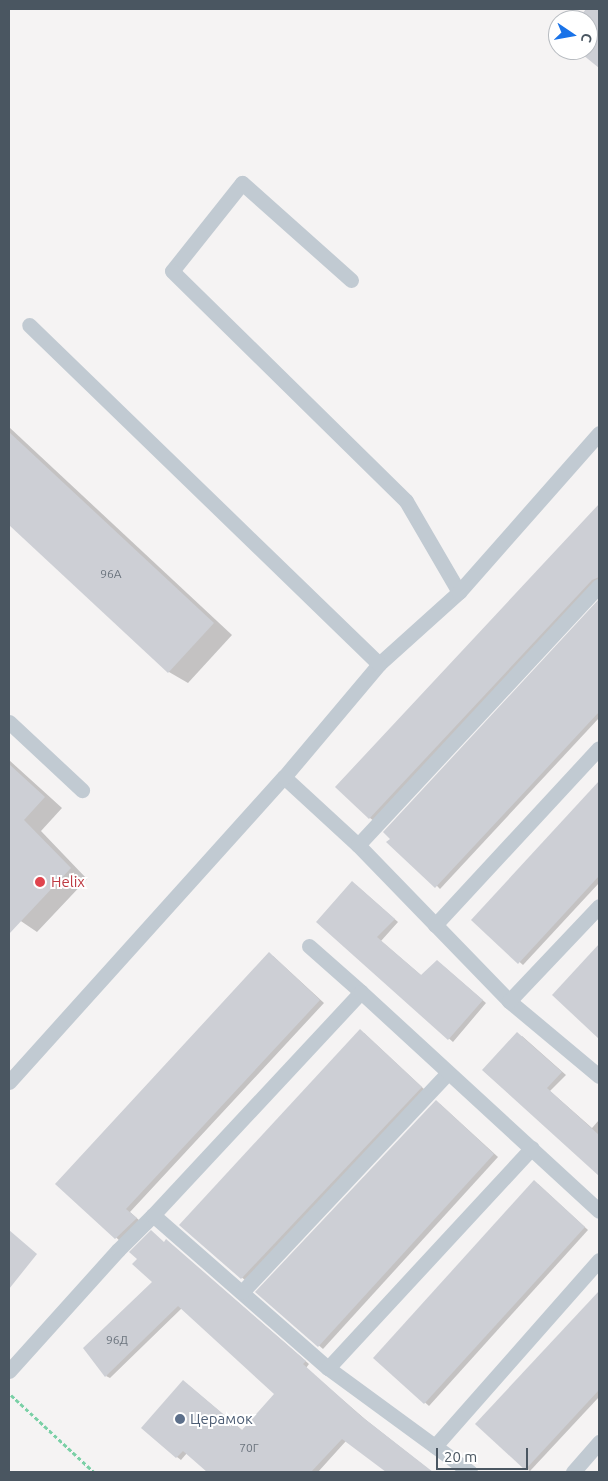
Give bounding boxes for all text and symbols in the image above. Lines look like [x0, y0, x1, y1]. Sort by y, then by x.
north arrow [548, 10, 598, 60]
text: С [578, 32, 595, 44]
house number: 96А [100, 567, 122, 581]
place label: Helix [51, 873, 85, 891]
marker: Helix [33, 875, 47, 889]
house number: 96Д [106, 1333, 128, 1347]
place label: Церамок [190, 1410, 253, 1428]
marker: Церамок [174, 1413, 186, 1425]
scale bar [438, 1438, 530, 1470]
house number: 70Г [239, 1441, 259, 1455]
text: 20 m [444, 1448, 477, 1465]

